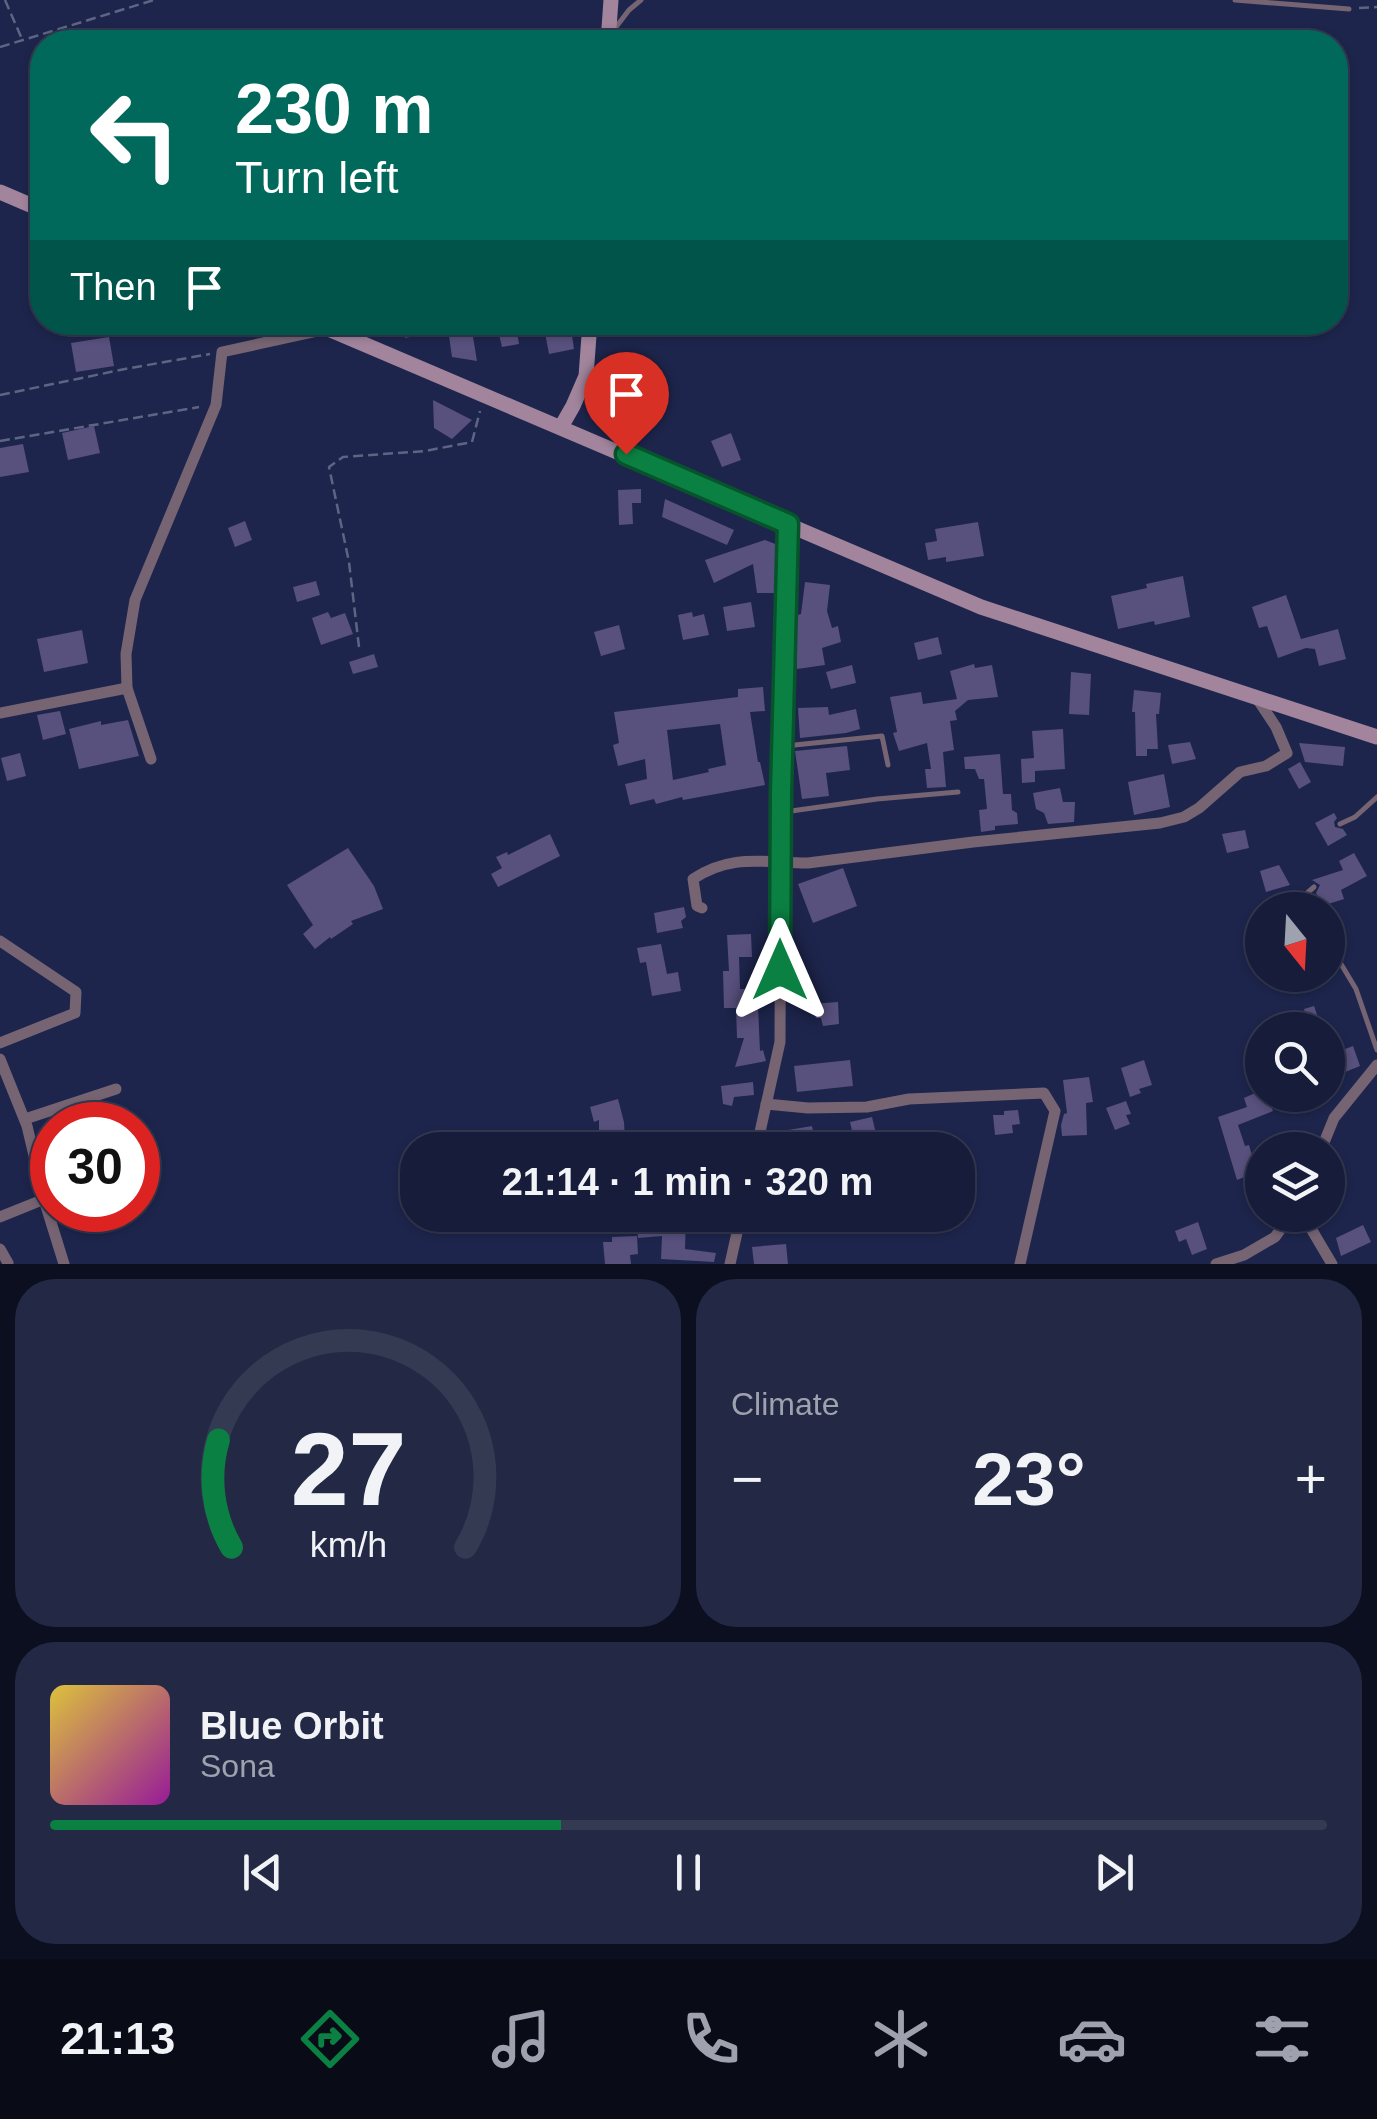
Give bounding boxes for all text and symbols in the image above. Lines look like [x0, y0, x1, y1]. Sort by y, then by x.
icon: left [70, 70, 200, 200]
text: 230 m [235, 70, 433, 148]
text: Turn left [235, 152, 398, 203]
icon: arrive [177, 260, 232, 315]
text: Then [70, 266, 157, 308]
pin [584, 352, 669, 455]
icon: arrive [599, 367, 654, 422]
north arrow [1245, 892, 1345, 992]
map controls [1245, 892, 1345, 1232]
position arrow [728, 918, 832, 1022]
button: search [1245, 1012, 1345, 1112]
speed limit sign: 30 [30, 1102, 160, 1232]
button: layers [1245, 1132, 1345, 1232]
text: 21:14 · 1 min · 320 m [502, 1161, 873, 1203]
text: Climate [731, 1386, 839, 1422]
text: 27 [290, 1411, 406, 1527]
text: 23° [972, 1437, 1086, 1521]
text: − [731, 1448, 763, 1510]
text: + [1295, 1448, 1327, 1510]
text: km/h [309, 1525, 387, 1565]
text: Blue Orbit [200, 1705, 384, 1747]
text: Sona [200, 1748, 275, 1784]
icon: previous [235, 1845, 290, 1900]
icon: pause [661, 1845, 716, 1900]
icon: next [1087, 1845, 1142, 1900]
icon: directions [295, 2004, 365, 2074]
icon: music [486, 2004, 556, 2074]
icon: phone [676, 2004, 746, 2074]
icon: climate [866, 2004, 936, 2074]
icon: car [1057, 2004, 1127, 2074]
icon: filters [1247, 2004, 1317, 2074]
text: 21:13 [60, 2013, 175, 2064]

